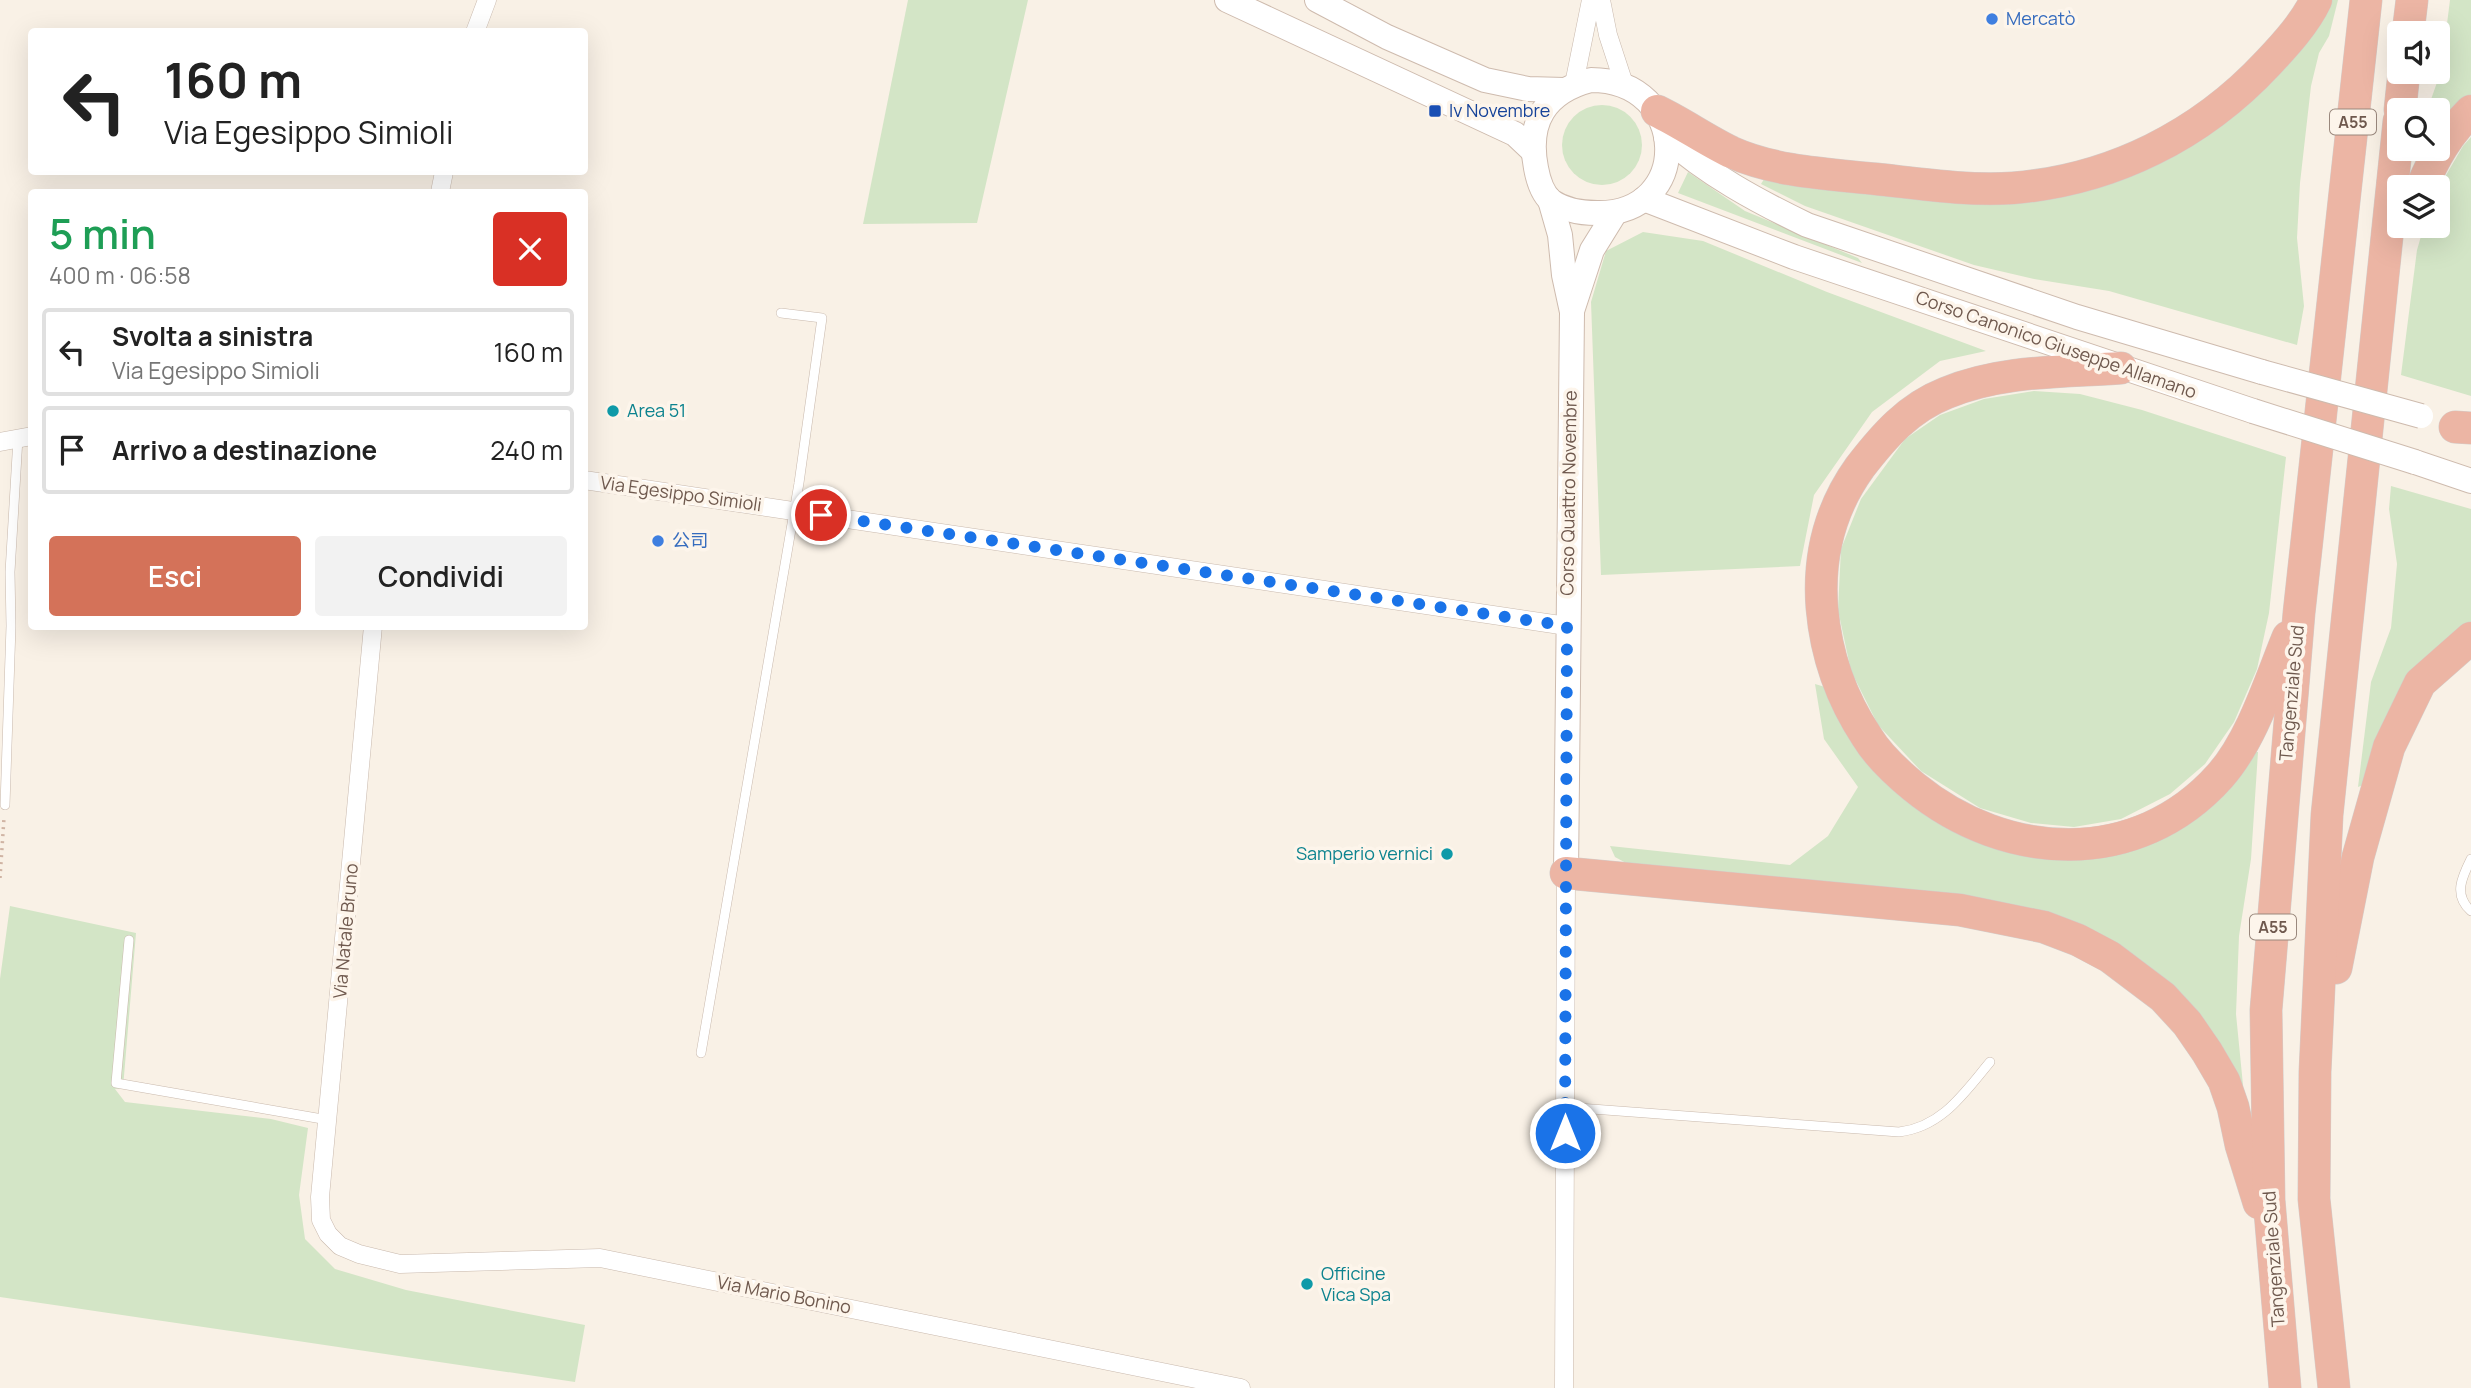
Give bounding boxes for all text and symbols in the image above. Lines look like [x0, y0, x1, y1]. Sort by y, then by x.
place label: Mercatò [2006, 6, 2075, 30]
marker: Mercatò [1984, 11, 2000, 27]
map controls [2387, 21, 2450, 238]
button: sound [2387, 21, 2450, 84]
text: 160 m [164, 46, 302, 113]
icon: left [49, 56, 140, 147]
place label: Iv Novembre [1449, 98, 1550, 122]
button: search [2387, 98, 2450, 161]
marker: Iv Novembre [1427, 103, 1443, 119]
text: Via Egesippo Simioli [164, 110, 453, 154]
road number: A55 [2330, 110, 2376, 134]
button: layers [2387, 175, 2450, 238]
text: 5 min [49, 204, 156, 262]
button: close [493, 212, 567, 286]
text: 400 m · 06:58 [49, 259, 191, 291]
street label: Corso Canonico Giuseppe Allamano [1913, 285, 2200, 403]
text: Svolta a sinistra [112, 318, 313, 354]
icon: left [53, 333, 91, 371]
text: 160 m [494, 334, 563, 370]
text: Via Egesippo Simioli [112, 354, 320, 386]
street label: Corso Quattro Novembre [1554, 390, 1582, 596]
place label: Area 51 [627, 398, 686, 422]
marker: Area 51 [605, 403, 621, 419]
icon: arrive [53, 431, 91, 469]
text: Arrivo a destinazione [112, 432, 377, 468]
text: 240 m [490, 432, 563, 468]
street label: Via Egesippo Simioli [599, 470, 763, 516]
pin [791, 485, 851, 545]
icon: arrive [802, 496, 840, 534]
place label: 公司 [672, 528, 708, 552]
marker: 公司 [650, 533, 666, 549]
button: Esci [49, 536, 301, 616]
button: Condividi [315, 536, 567, 616]
street label: Tangenziale Sud [2273, 624, 2309, 762]
place label: Samperio vernici [1296, 841, 1433, 865]
marker: Samperio vernici [1439, 846, 1455, 862]
street label: Via Natale Bruno [327, 862, 363, 1000]
road number: A55 [2250, 914, 2296, 939]
position arrow [1528, 1096, 1602, 1170]
street label: Tangenziale Sud [2256, 1190, 2290, 1328]
place label: Officine Vica Spa [1321, 1261, 1391, 1306]
street label: Via Mario Bonino [715, 1269, 853, 1319]
marker: Officine Vica Spa [1299, 1276, 1315, 1292]

